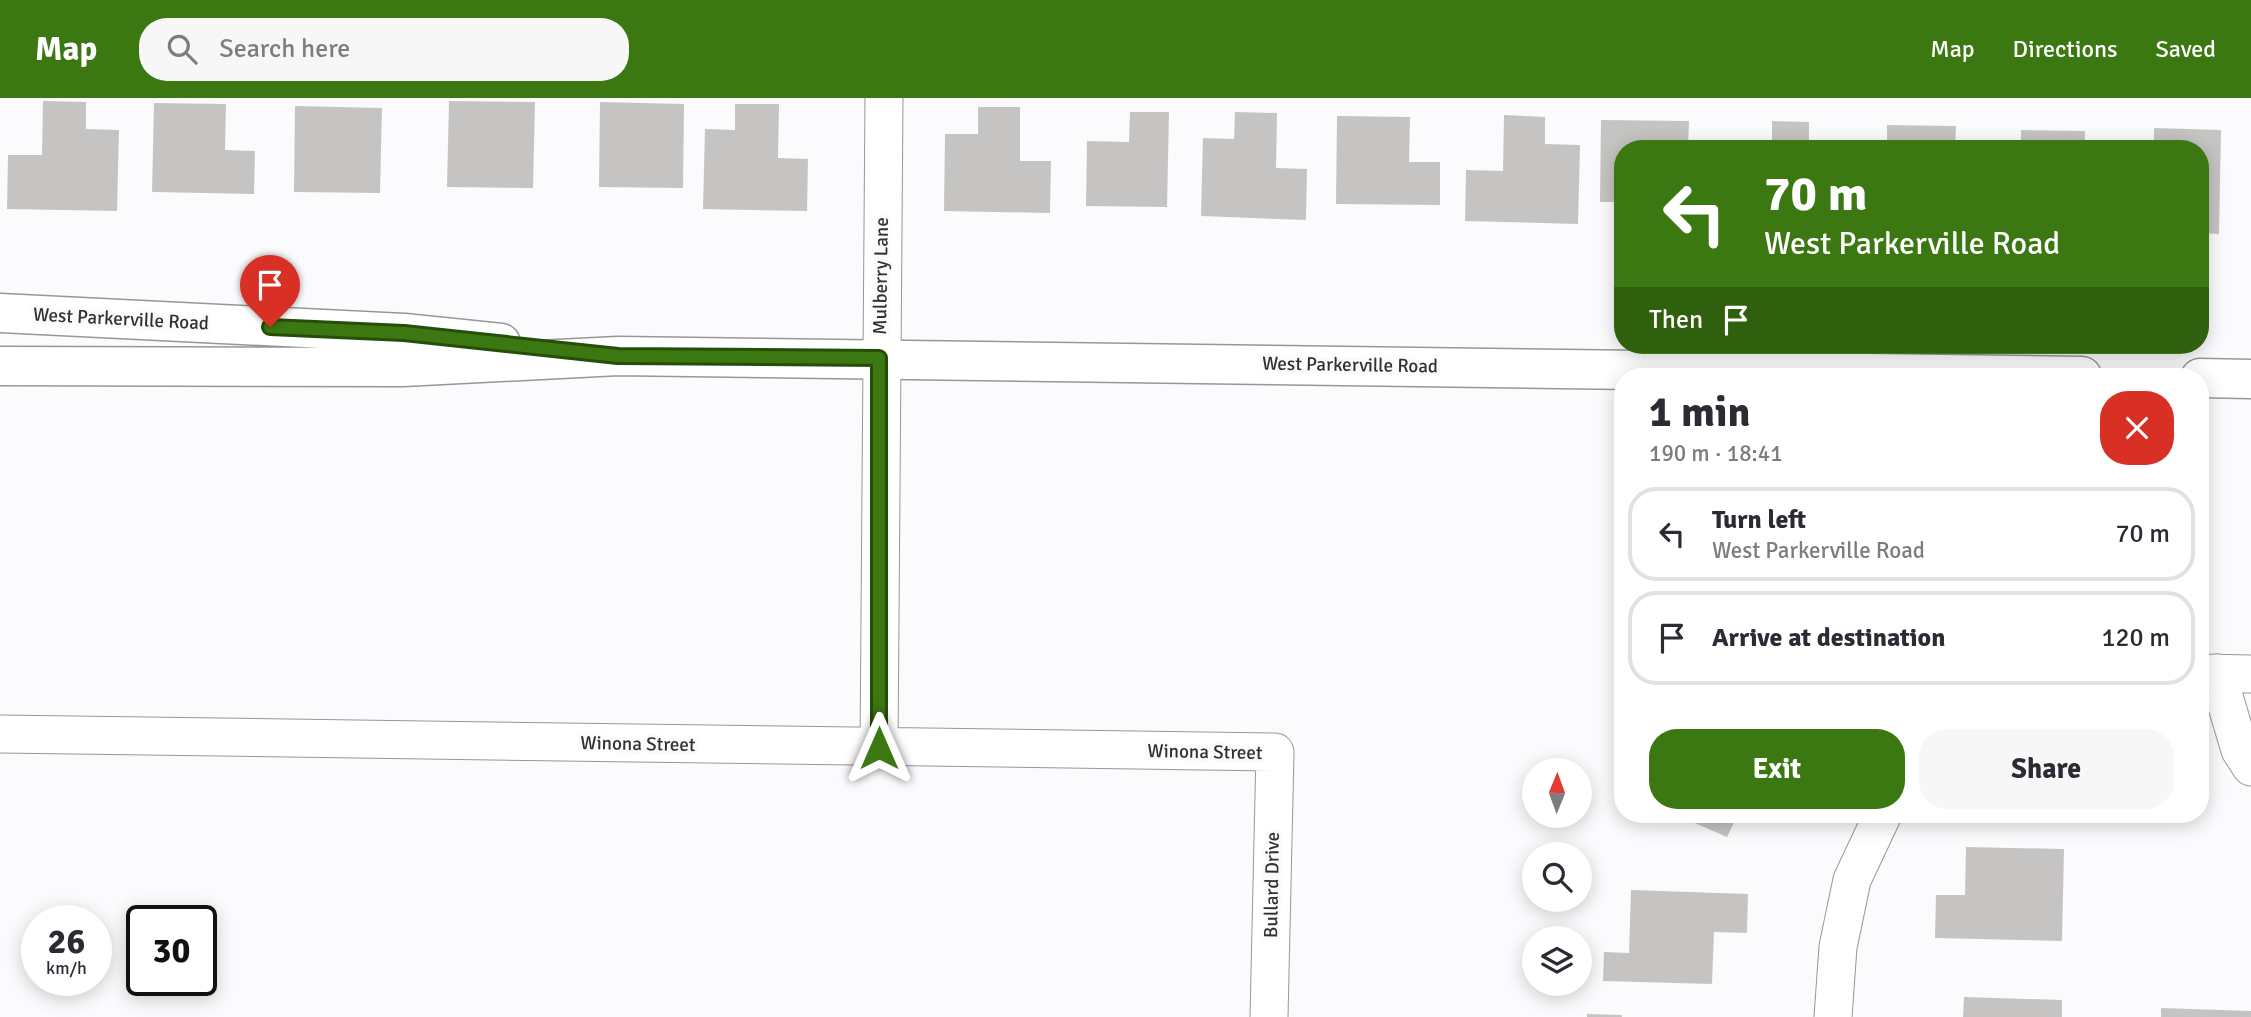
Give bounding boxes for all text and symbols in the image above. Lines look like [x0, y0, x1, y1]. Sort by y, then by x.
search box [139, 18, 629, 81]
text: Map [35, 29, 97, 70]
icon: search [163, 30, 201, 68]
text: Search here [219, 33, 350, 65]
text: Map [1930, 34, 1975, 64]
text: Directions [2013, 34, 2118, 64]
text: Saved [2156, 34, 2216, 64]
text: 70 m [1764, 164, 1867, 224]
icon: left [1649, 168, 1740, 259]
street label: Mulberry Lane [868, 217, 894, 335]
text: West Parkerville Road [1764, 224, 2060, 263]
pin [240, 255, 300, 327]
icon: arrive [251, 266, 289, 304]
icon: arrive [1717, 301, 1755, 339]
street label: West Parkerville Road [33, 302, 209, 336]
text: Then [1649, 304, 1703, 336]
street label: West Parkerville Road [1262, 351, 1438, 379]
text: 1 min [1649, 387, 1750, 438]
button: close [2100, 391, 2174, 465]
text: 190 m · 18:41 [1649, 439, 1783, 468]
text: Turn left [1712, 504, 1806, 536]
icon: left [1653, 515, 1691, 553]
text: 70 m [2115, 518, 2170, 550]
text: West Parkerville Road [1712, 536, 1925, 565]
icon: arrive [1653, 619, 1691, 657]
text: Arrive at destination [1712, 622, 1945, 654]
text: 120 m [2101, 622, 2170, 654]
position arrow [842, 711, 916, 785]
button: Exit [1649, 729, 1905, 809]
button: Share [1919, 729, 2174, 809]
street label: Winona Street [580, 731, 696, 757]
street label: Winona Street [1147, 739, 1263, 765]
north arrow [1522, 758, 1592, 828]
map controls [1522, 758, 1592, 996]
street label: Bullard Drive [1259, 832, 1285, 938]
button: search [1522, 842, 1592, 912]
speed limit sign: 30 [126, 905, 217, 996]
text: 26 [48, 920, 85, 963]
button: layers [1522, 926, 1592, 996]
text: km/h [46, 957, 87, 979]

